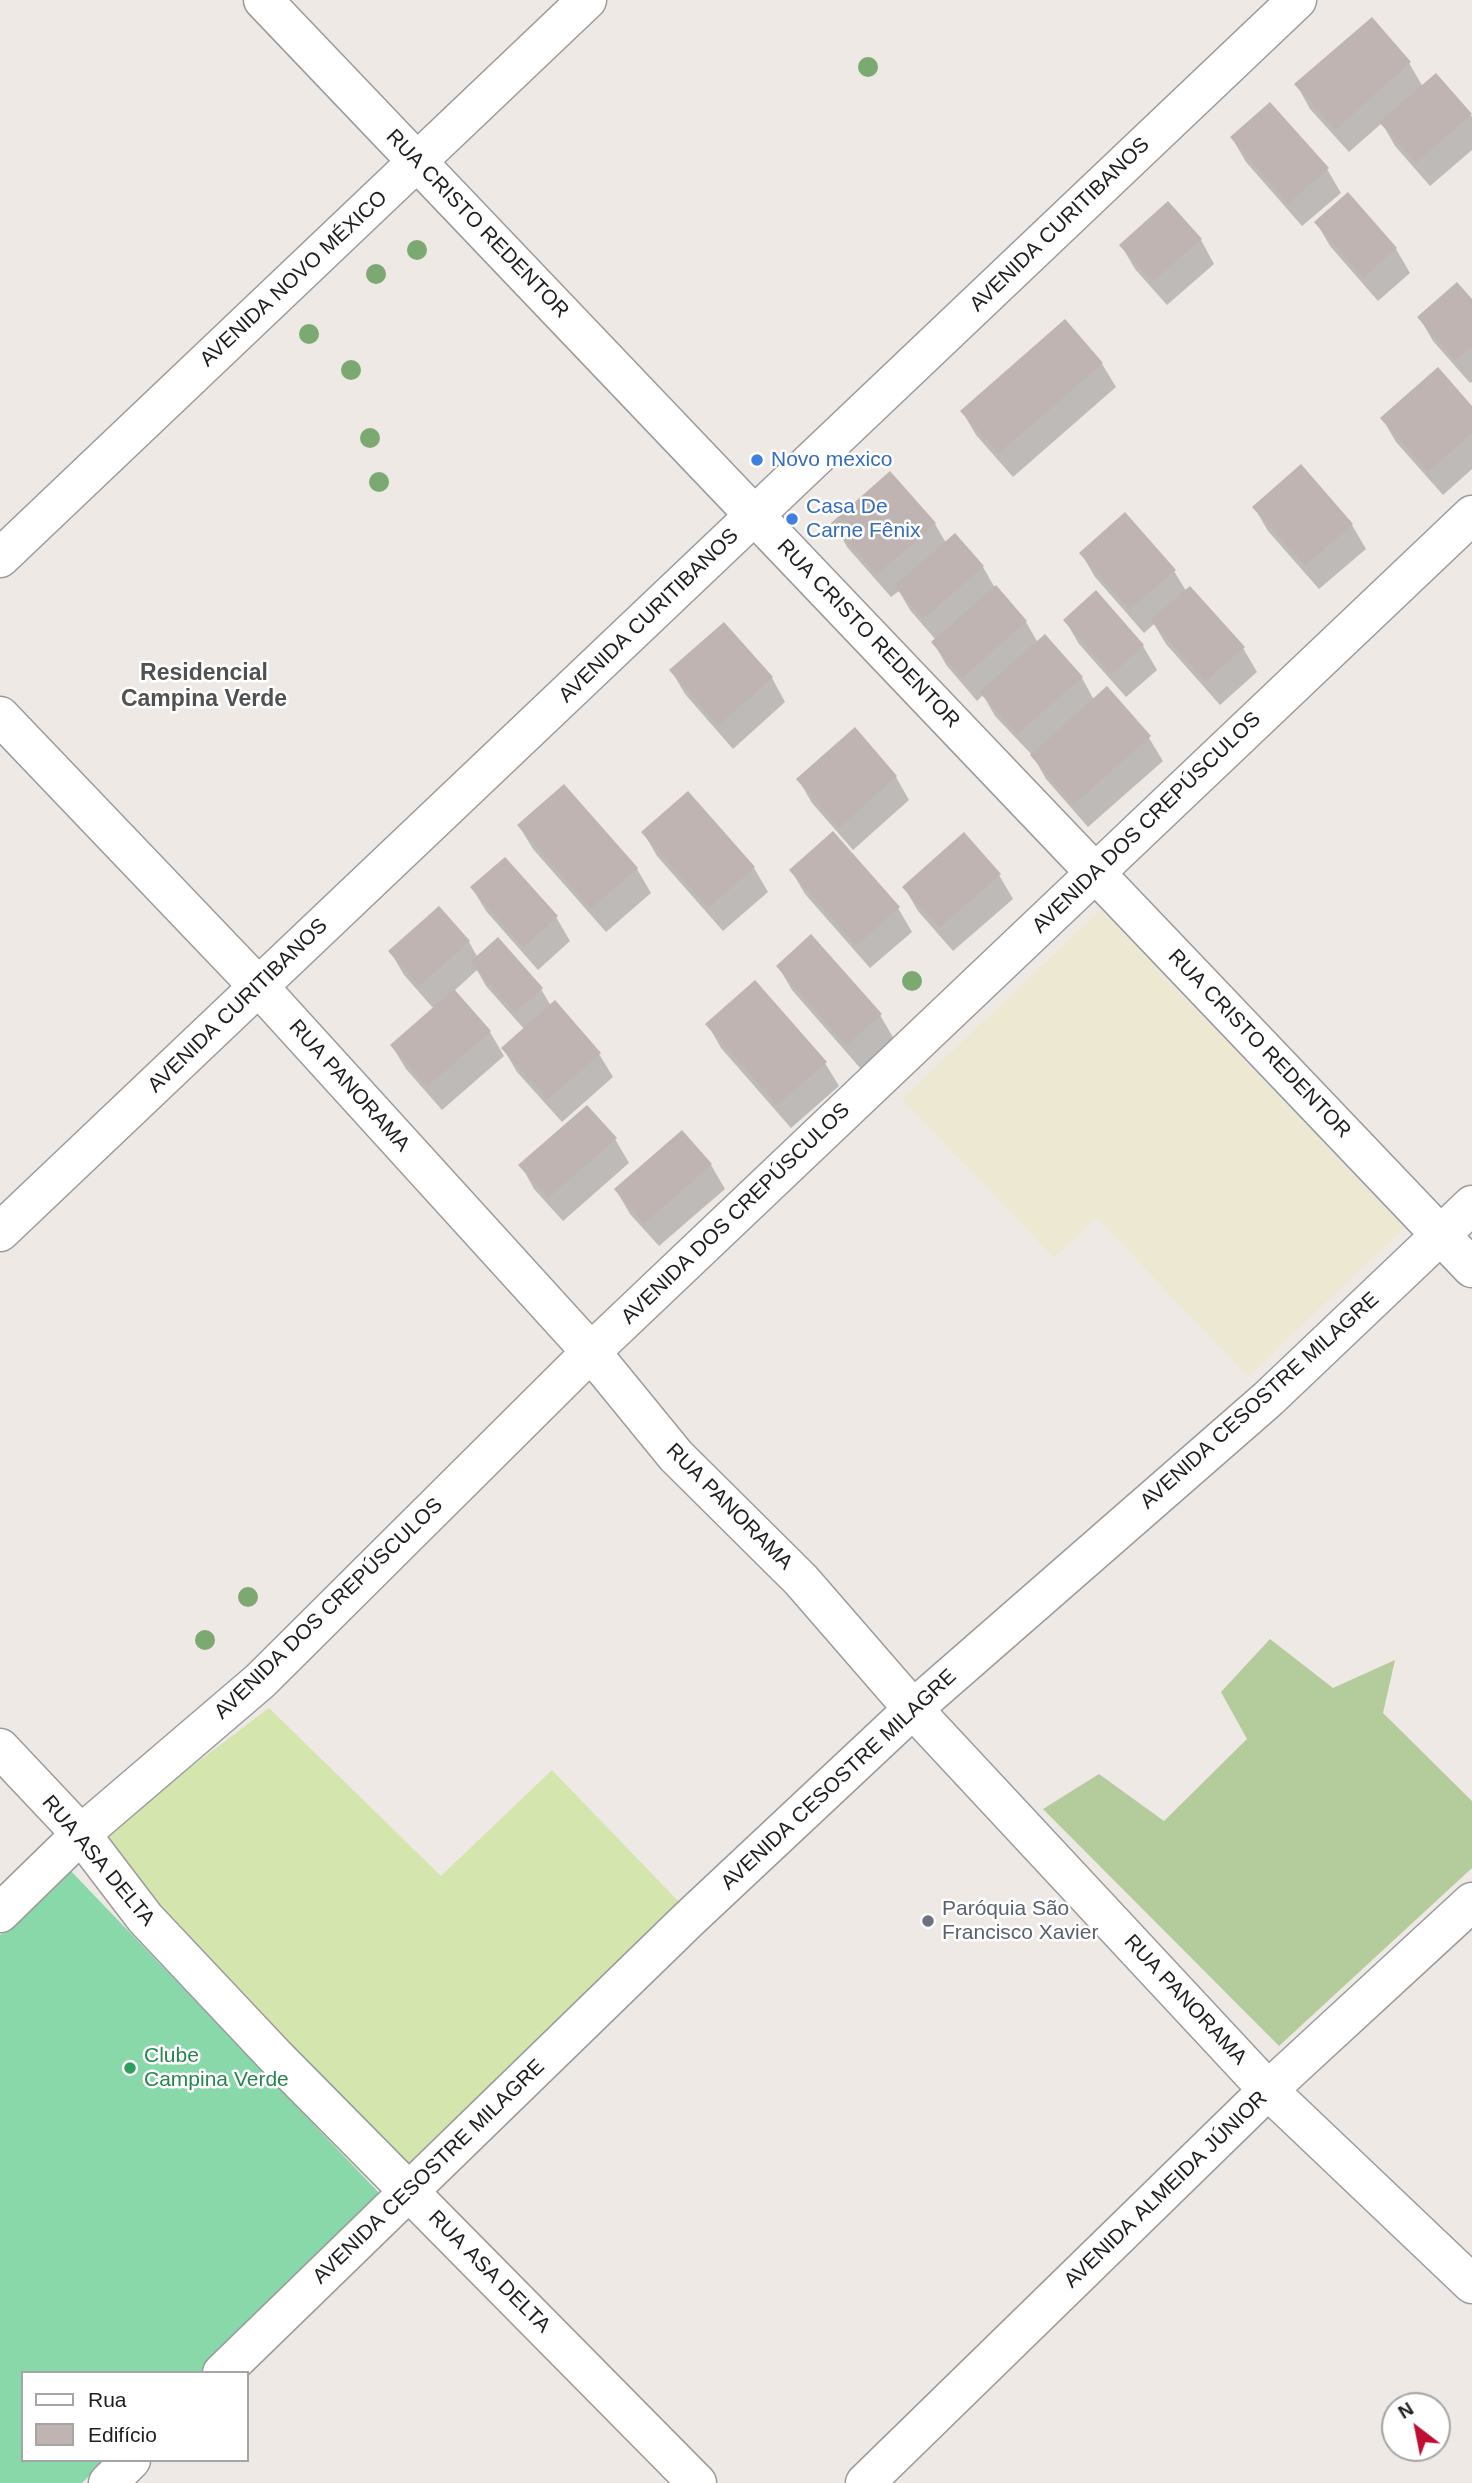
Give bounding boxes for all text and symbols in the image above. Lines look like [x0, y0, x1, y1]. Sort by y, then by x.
street label: RUA CRISTO REDENTOR [380, 124, 574, 324]
street label: AVENIDA CURITIBANOS [965, 133, 1155, 317]
street label: AVENIDA NOVO MÉXICO [195, 186, 393, 372]
place label: Novo mexico [771, 447, 892, 473]
marker: Novo mexico [749, 452, 765, 468]
place label: Casa De Carne Fênix [806, 494, 920, 544]
marker: Casa De Carne Fênix [784, 511, 800, 527]
street label: AVENIDA CURITIBANOS [554, 524, 744, 708]
street label: RUA CRISTO REDENTOR [771, 534, 965, 734]
district label: Residencial Campina Verde [121, 660, 287, 714]
street label: AVENIDA DOS CREPÚSCULOS [1028, 707, 1266, 939]
street label: AVENIDA CURITIBANOS [143, 914, 333, 1098]
street label: RUA CRISTO REDENTOR [1162, 944, 1356, 1144]
street label: RUA PANORAMA [283, 1015, 415, 1157]
street label: AVENIDA DOS CREPÚSCULOS [617, 1098, 855, 1330]
street label: AVENIDA CESOSTRE MILAGRE [1136, 1287, 1384, 1515]
street label: RUA PANORAMA [660, 1438, 798, 1576]
street label: AVENIDA DOS CREPÚSCULOS [210, 1493, 448, 1725]
street label: AVENIDA CESOSTRE MILAGRE [716, 1664, 962, 1896]
street label: RUA ASA DELTA [36, 1791, 160, 1931]
place label: Paróquia São Francisco Xavier [942, 1896, 1098, 1946]
marker: Paróquia São Francisco Xavier [920, 1913, 936, 1929]
street label: RUA PANORAMA [1118, 1930, 1252, 2070]
place label: Clube Campina Verde [144, 2043, 289, 2093]
street label: AVENIDA CESOSTRE MILAGRE [308, 2054, 550, 2290]
marker: Clube Campina Verde [122, 2060, 138, 2076]
street label: AVENIDA ALMEIDA JÚNIOR [1059, 2086, 1273, 2294]
street label: RUA ASA DELTA [423, 2206, 555, 2338]
legend [21, 2371, 248, 2462]
text: Rua [88, 2388, 127, 2411]
north arrow [1381, 2392, 1451, 2462]
text: N [1394, 2398, 1417, 2423]
text: Edifício [88, 2423, 157, 2446]

